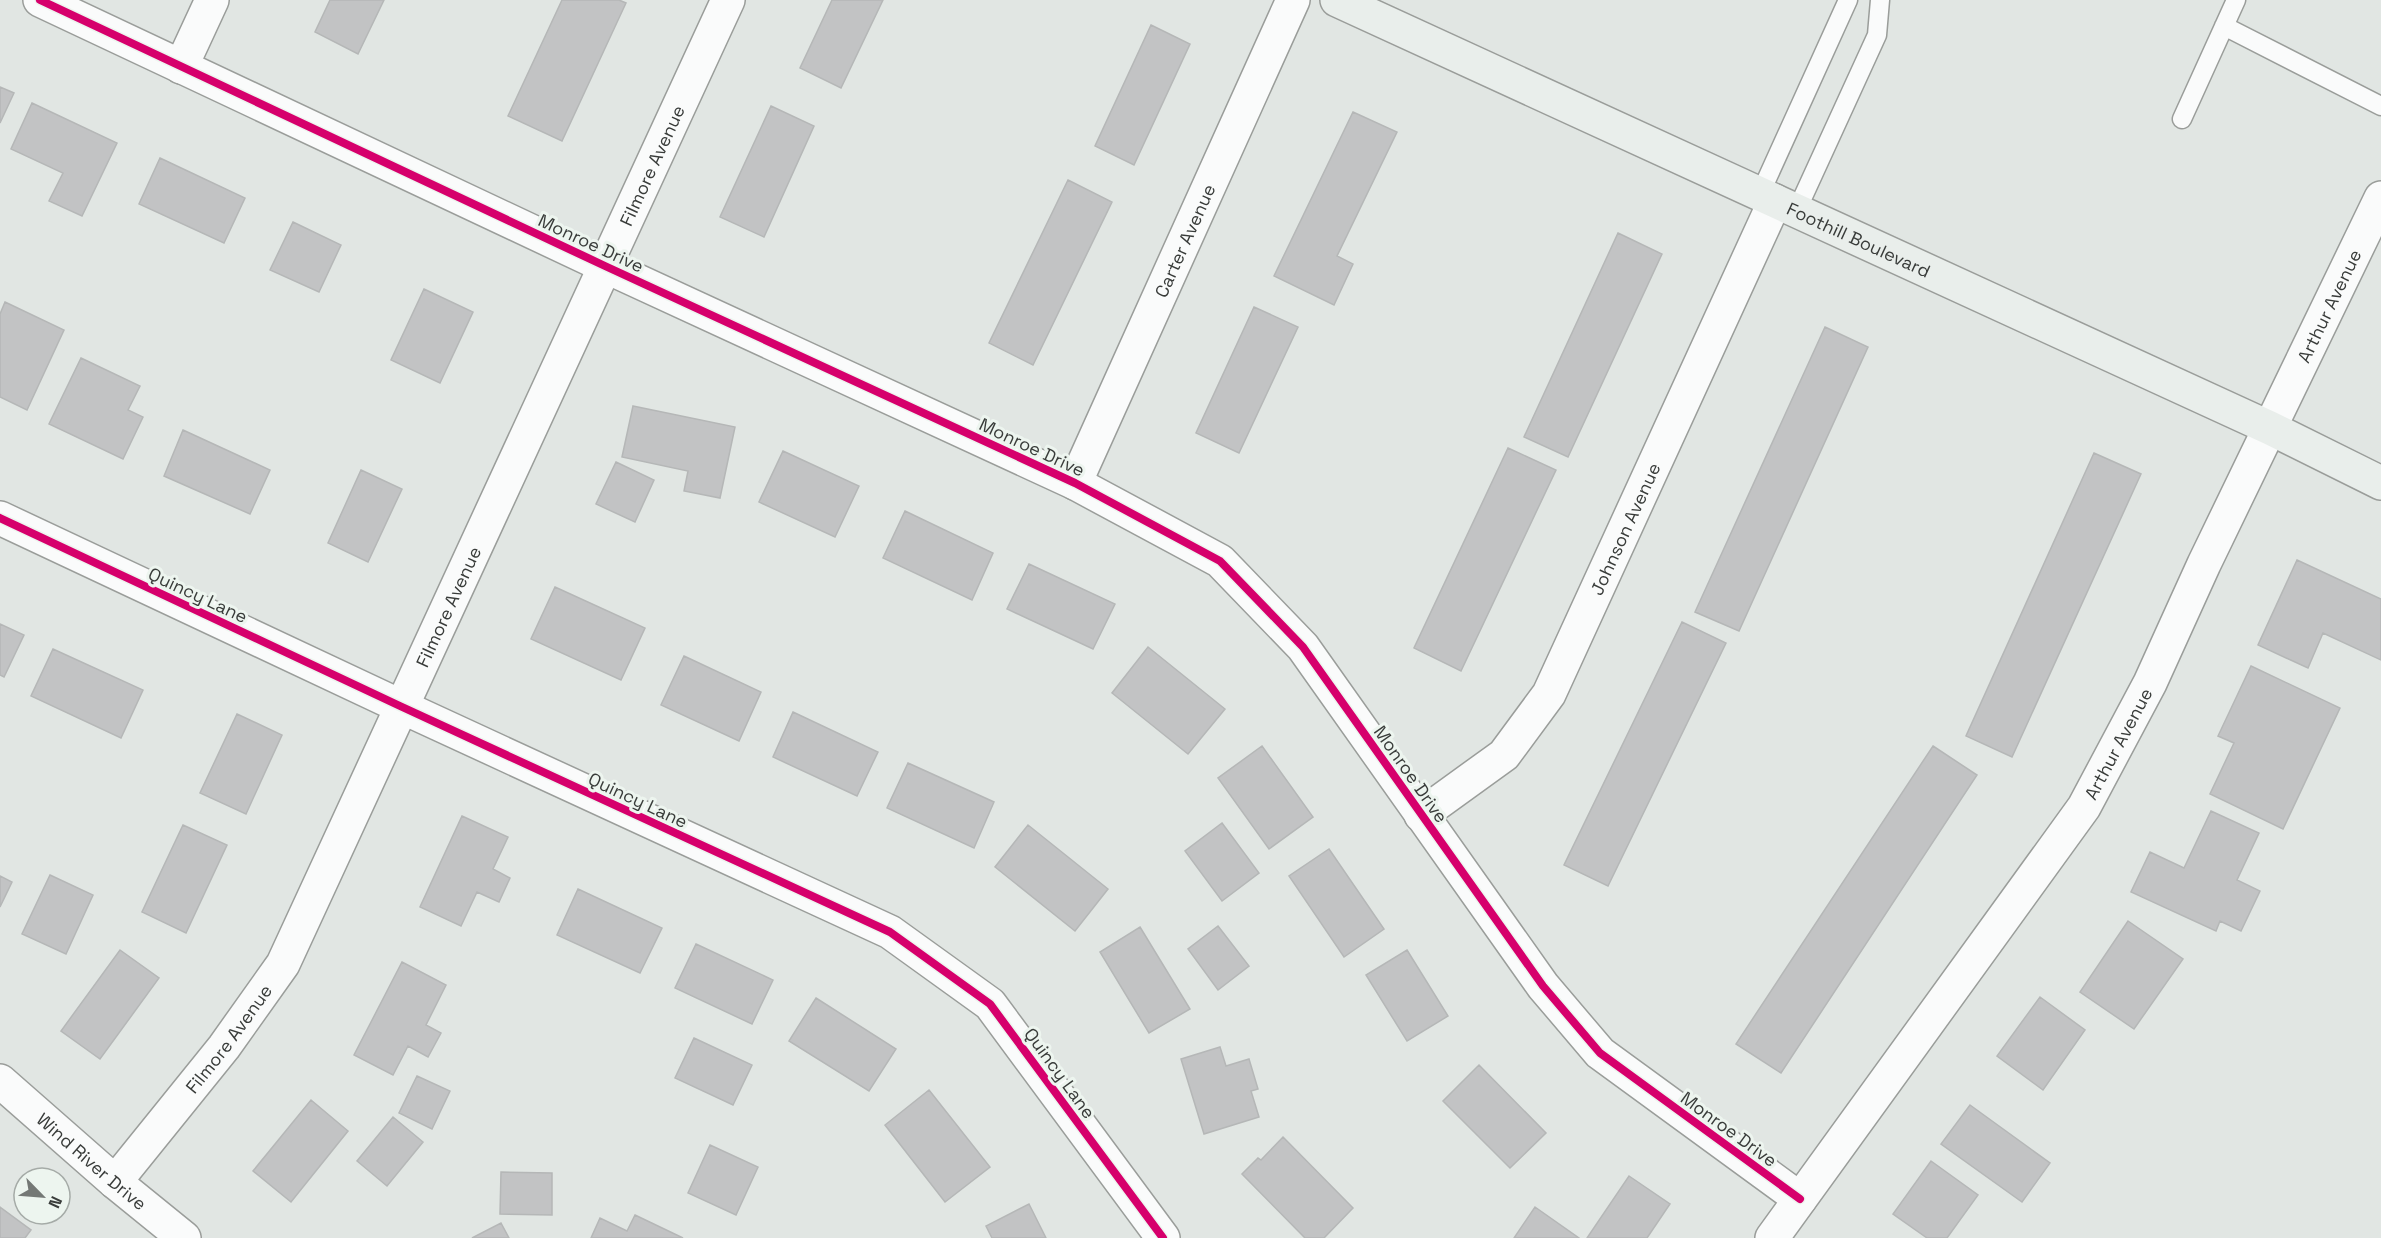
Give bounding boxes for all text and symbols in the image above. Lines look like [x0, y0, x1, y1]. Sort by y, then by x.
street label: Filmore Avenue [614, 101, 689, 229]
street label: Carter Avenue [1149, 180, 1220, 301]
street label: Foothill Boulevard [1783, 196, 1934, 282]
street label: Monroe Drive [535, 209, 647, 277]
street label: Arthur Avenue [2292, 245, 2366, 366]
street label: Monroe Drive [976, 413, 1088, 481]
street label: Johnson Avenue [1584, 459, 1665, 599]
street label: Filmore Avenue [410, 543, 486, 671]
street label: Quincy Lane [145, 562, 251, 628]
street label: Arthur Avenue [2079, 684, 2157, 803]
street label: Monroe Drive [1369, 721, 1453, 827]
street label: Quincy Lane [585, 767, 691, 833]
street label: Filmore Avenue [180, 979, 277, 1098]
street label: Quincy Lane [1019, 1023, 1101, 1123]
street label: Monroe Drive [1676, 1086, 1782, 1172]
street label: Wind River Drive [32, 1107, 152, 1215]
north arrow [12, 1166, 72, 1226]
text: N [43, 1193, 67, 1211]

